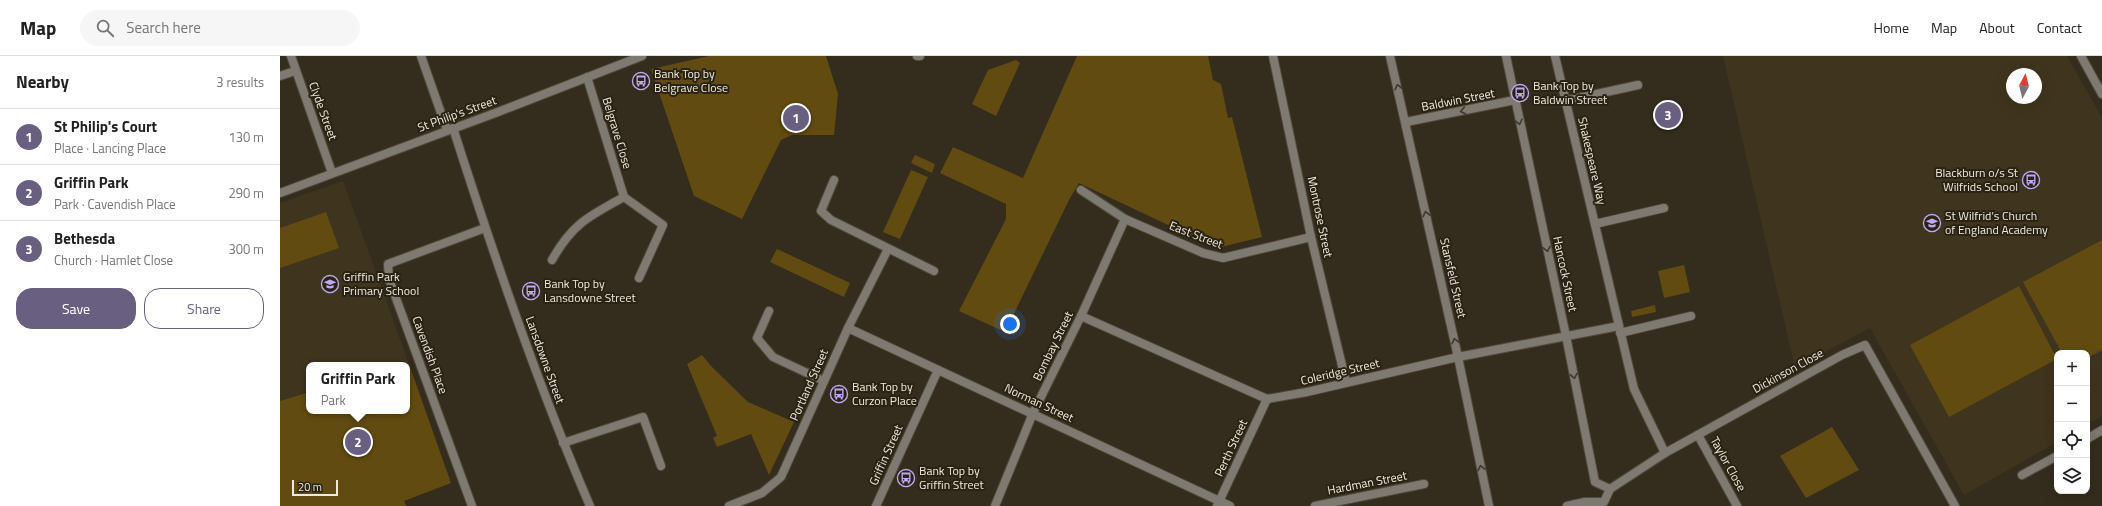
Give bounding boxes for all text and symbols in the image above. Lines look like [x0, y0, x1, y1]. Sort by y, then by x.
search box [80, 10, 360, 46]
text: Map [20, 13, 56, 42]
text: Search here [126, 16, 201, 39]
icon: search [94, 17, 116, 39]
text: Home [1874, 17, 1909, 38]
text: Map [1931, 17, 1957, 38]
text: About [1979, 17, 2015, 38]
text: Contact [2037, 17, 2082, 38]
place label: Bank Top by Belgrave Close [654, 64, 728, 97]
north arrow [2006, 68, 2042, 104]
text: Nearby [16, 69, 69, 95]
bus stop icon: Bank Top by Belgrave Close [631, 71, 651, 91]
text: 3 results [216, 72, 264, 92]
place label: Bank Top by Baldwin Street [1533, 76, 1608, 109]
street label: Clyde Street [304, 79, 343, 143]
street label: Baldwin Street [1420, 83, 1497, 116]
bus stop icon: Bank Top by Baldwin Street [1510, 83, 1530, 103]
one-way arrow [1394, 84, 1402, 90]
street label: St Philip's Street [415, 90, 500, 137]
street label: Belgrave Close [598, 95, 637, 171]
pin: 3 [1655, 100, 1681, 130]
pin: 1 [783, 103, 809, 133]
one-way arrow [1459, 106, 1466, 115]
text: St Philip's Court [54, 115, 157, 138]
street label: Shakespeare Way [1573, 115, 1612, 207]
one-way arrow [1515, 118, 1523, 125]
text: 1 [25, 127, 33, 147]
text: 130 m [228, 127, 264, 147]
text: Place · Lancing Place [54, 138, 166, 158]
place label: Blackburn o/s St Wilfrids School [1935, 163, 2019, 196]
bus stop icon: Blackburn o/s St Wilfrids School [2021, 170, 2041, 190]
text: Griffin Park [54, 171, 129, 194]
street label: Montrose Street [1303, 175, 1339, 260]
text: 2 [25, 183, 33, 203]
text: 290 m [228, 183, 264, 203]
text: Park · Cavendish Place [54, 194, 176, 214]
place label: St Wilfrid's Church of England Academy [1945, 206, 2048, 239]
one-way arrow [1423, 210, 1431, 217]
school or university icon: St Wilfrid's Church of England Academy [1922, 213, 1942, 233]
street label: East Street [1167, 216, 1226, 254]
text: Bethesda [54, 227, 115, 250]
street label: Hancock Street [1548, 234, 1583, 314]
street label: Stansfeld Street [1435, 236, 1472, 320]
text: 3 [25, 239, 33, 259]
text: 300 m [228, 239, 264, 259]
one-way arrow [1543, 245, 1551, 252]
text: Church · Hamlet Close [54, 250, 173, 270]
place label: Griffin Park Primary School [343, 267, 419, 300]
school or university icon: Griffin Park Primary School [320, 274, 340, 294]
place label: Bank Top by Lansdowne Street [544, 274, 636, 307]
bus stop icon: Bank Top by Lansdowne Street [521, 281, 541, 301]
button: Save [16, 288, 136, 329]
button: Share [144, 288, 264, 329]
street label: Bombay Street [1027, 307, 1078, 384]
street label: Cavendish Place [408, 313, 453, 396]
street label: Lansdowne Street [521, 314, 570, 407]
your location [1000, 314, 1020, 334]
one-way arrow [1451, 337, 1459, 344]
street label: Dickinson Close [1749, 343, 1827, 398]
street label: Portland Street [784, 345, 833, 424]
map controls [2054, 350, 2090, 494]
button: + [2054, 350, 2090, 386]
street label: Coleridge Street [1299, 353, 1382, 390]
popup [306, 362, 410, 414]
text: Griffin Park [321, 367, 395, 390]
one-way arrow [1569, 373, 1577, 379]
place label: Bank Top by Curzon Place [852, 377, 917, 410]
street label: Norman Street [1001, 378, 1078, 427]
bus stop icon: Bank Top by Curzon Place [829, 384, 849, 404]
button: − [2054, 386, 2090, 422]
text: Park [321, 390, 346, 410]
street label: Perth Street [1209, 415, 1252, 480]
street label: Griffin Street [864, 421, 908, 488]
button: locate [2054, 422, 2090, 458]
pin: 2 [345, 427, 371, 457]
street label: Taylor Close [1706, 433, 1751, 495]
button: layers [2054, 458, 2090, 494]
place label: Bank Top by Griffin Street [919, 461, 985, 494]
street label: Hardman Street [1326, 465, 1409, 500]
one-way arrow [1477, 465, 1485, 471]
bus stop icon: Bank Top by Griffin Street [896, 468, 916, 488]
scale bar [292, 478, 338, 497]
text: 20 m [298, 479, 322, 495]

